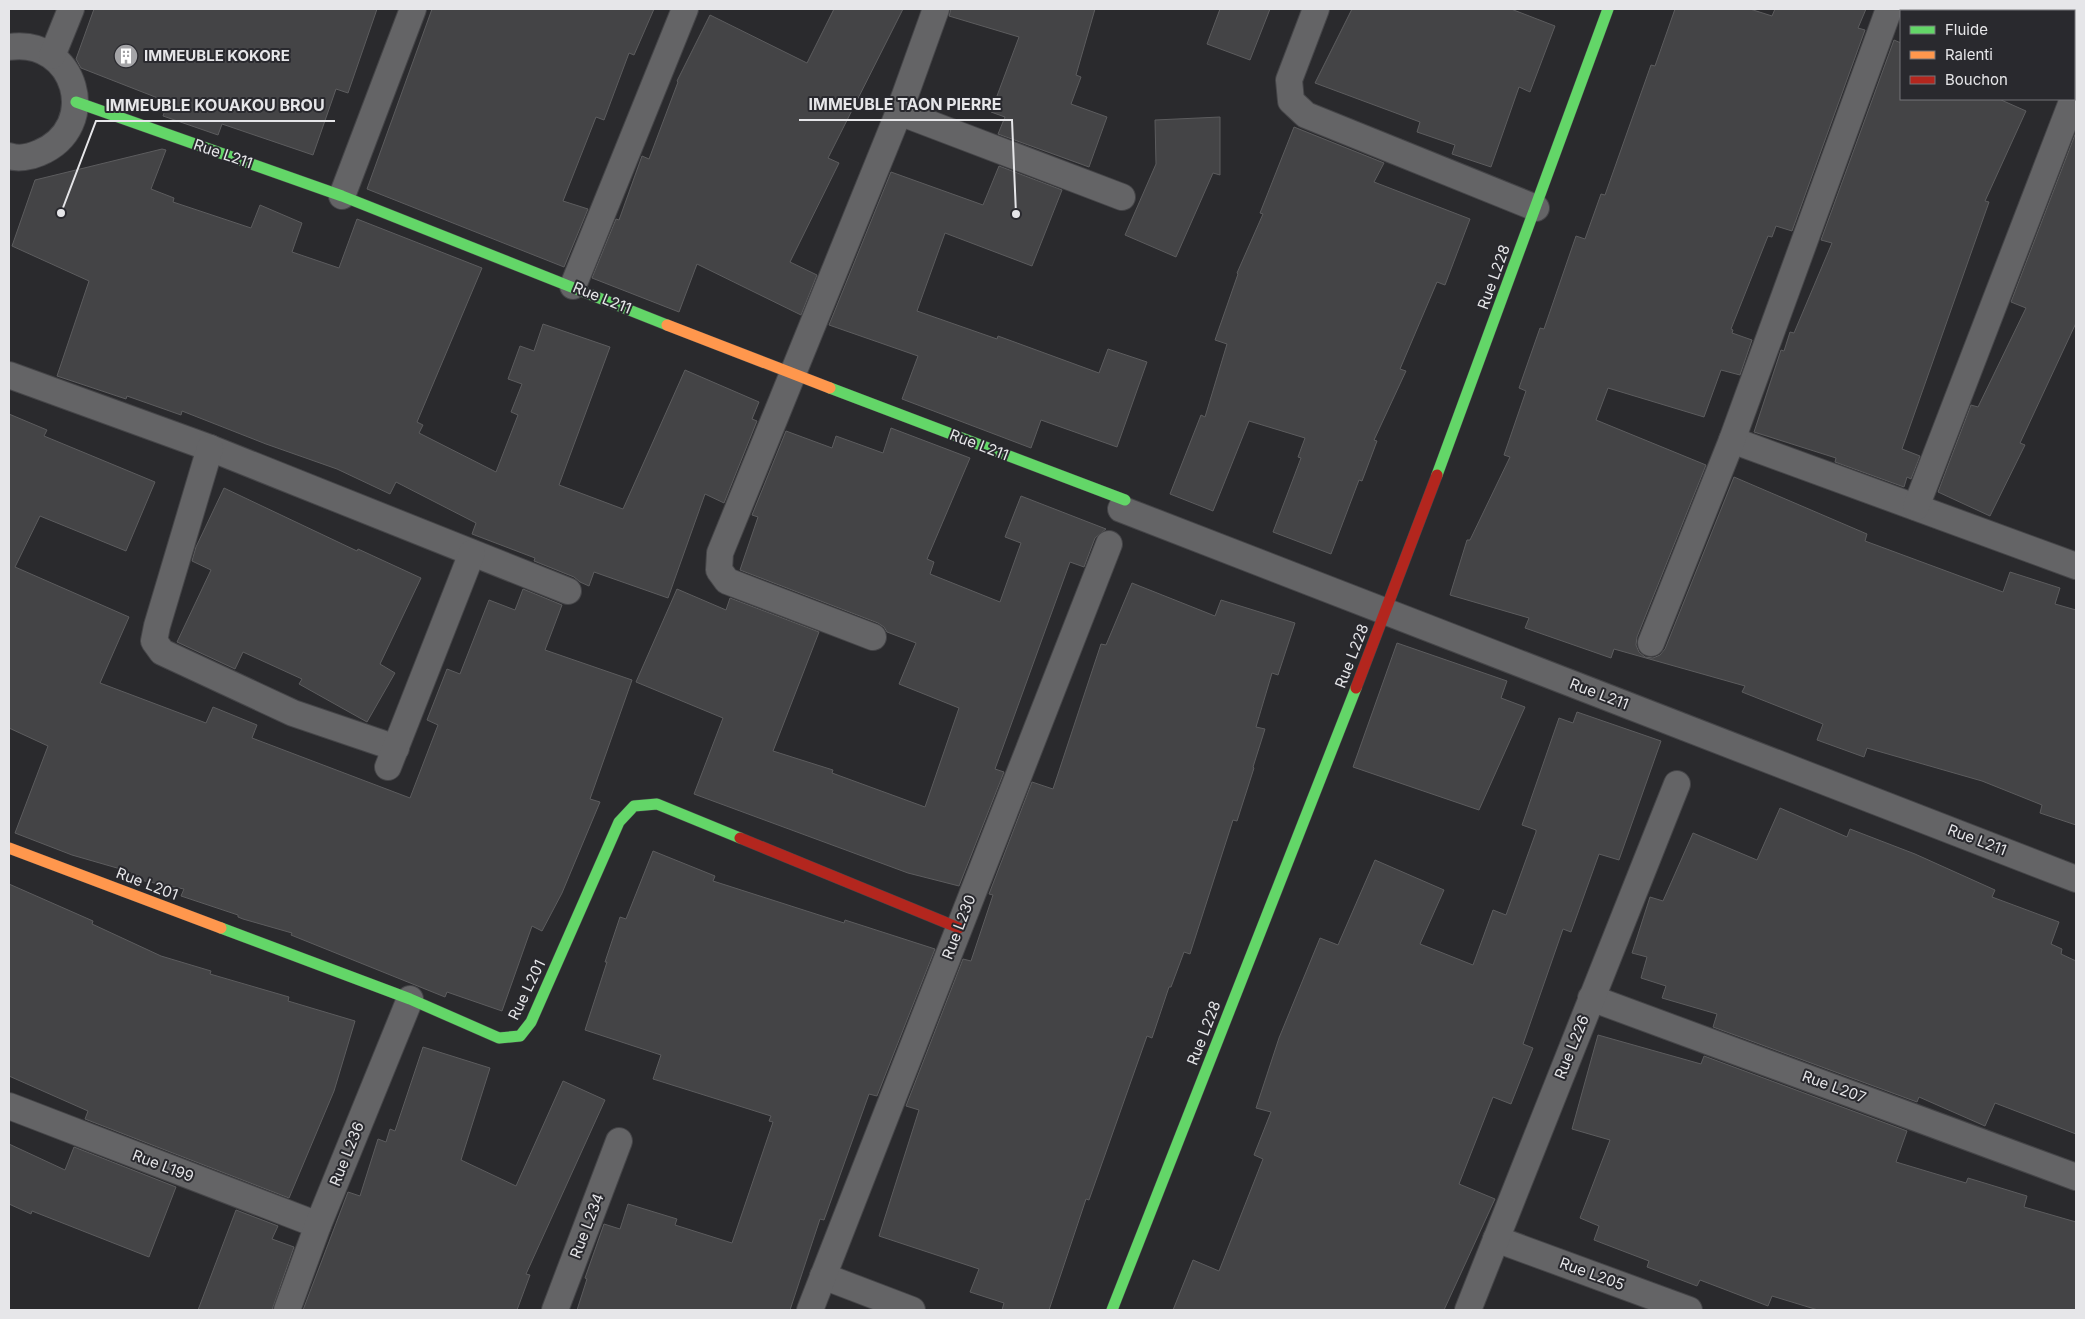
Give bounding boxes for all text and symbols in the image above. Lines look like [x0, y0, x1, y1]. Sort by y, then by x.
legend [1900, 10, 2075, 100]
text: Fluide [1945, 20, 1988, 39]
building icon: IMMEUBLE KOKORE [113, 43, 139, 69]
text: Ralenti [1945, 45, 1993, 64]
place label: IMMEUBLE KOKORE [144, 46, 290, 65]
text: Bouchon [1945, 70, 2008, 89]
callout: IMMEUBLE TAON PIERRE [799, 89, 1012, 120]
callout: IMMEUBLE KOUAKOU BROU [96, 90, 335, 121]
text: IMMEUBLE TAON PIERRE [808, 94, 1002, 114]
text: IMMEUBLE KOUAKOU BROU [105, 95, 325, 115]
street label: Rue L211 [191, 135, 255, 172]
street label: Rue L228 [1473, 242, 1514, 312]
street label: Rue L211 [570, 277, 634, 318]
street label: Rue L211 [947, 425, 1011, 464]
street label: Rue L228 [1331, 621, 1373, 691]
street label: Rue L211 [1567, 674, 1631, 713]
street label: Rue L211 [1945, 820, 2009, 859]
street label: Rue L201 [114, 863, 181, 904]
street label: Rue L230 [938, 892, 980, 962]
street label: Rue L201 [504, 957, 549, 1023]
street label: Rue L228 [1183, 998, 1225, 1068]
street label: Rue L226 [1550, 1012, 1593, 1082]
street label: Rue L207 [1800, 1066, 1869, 1107]
street label: Rue L236 [325, 1119, 368, 1189]
street label: Rue L199 [130, 1145, 196, 1186]
street label: Rue L234 [565, 1191, 608, 1261]
street label: Rue L205 [1557, 1253, 1627, 1294]

